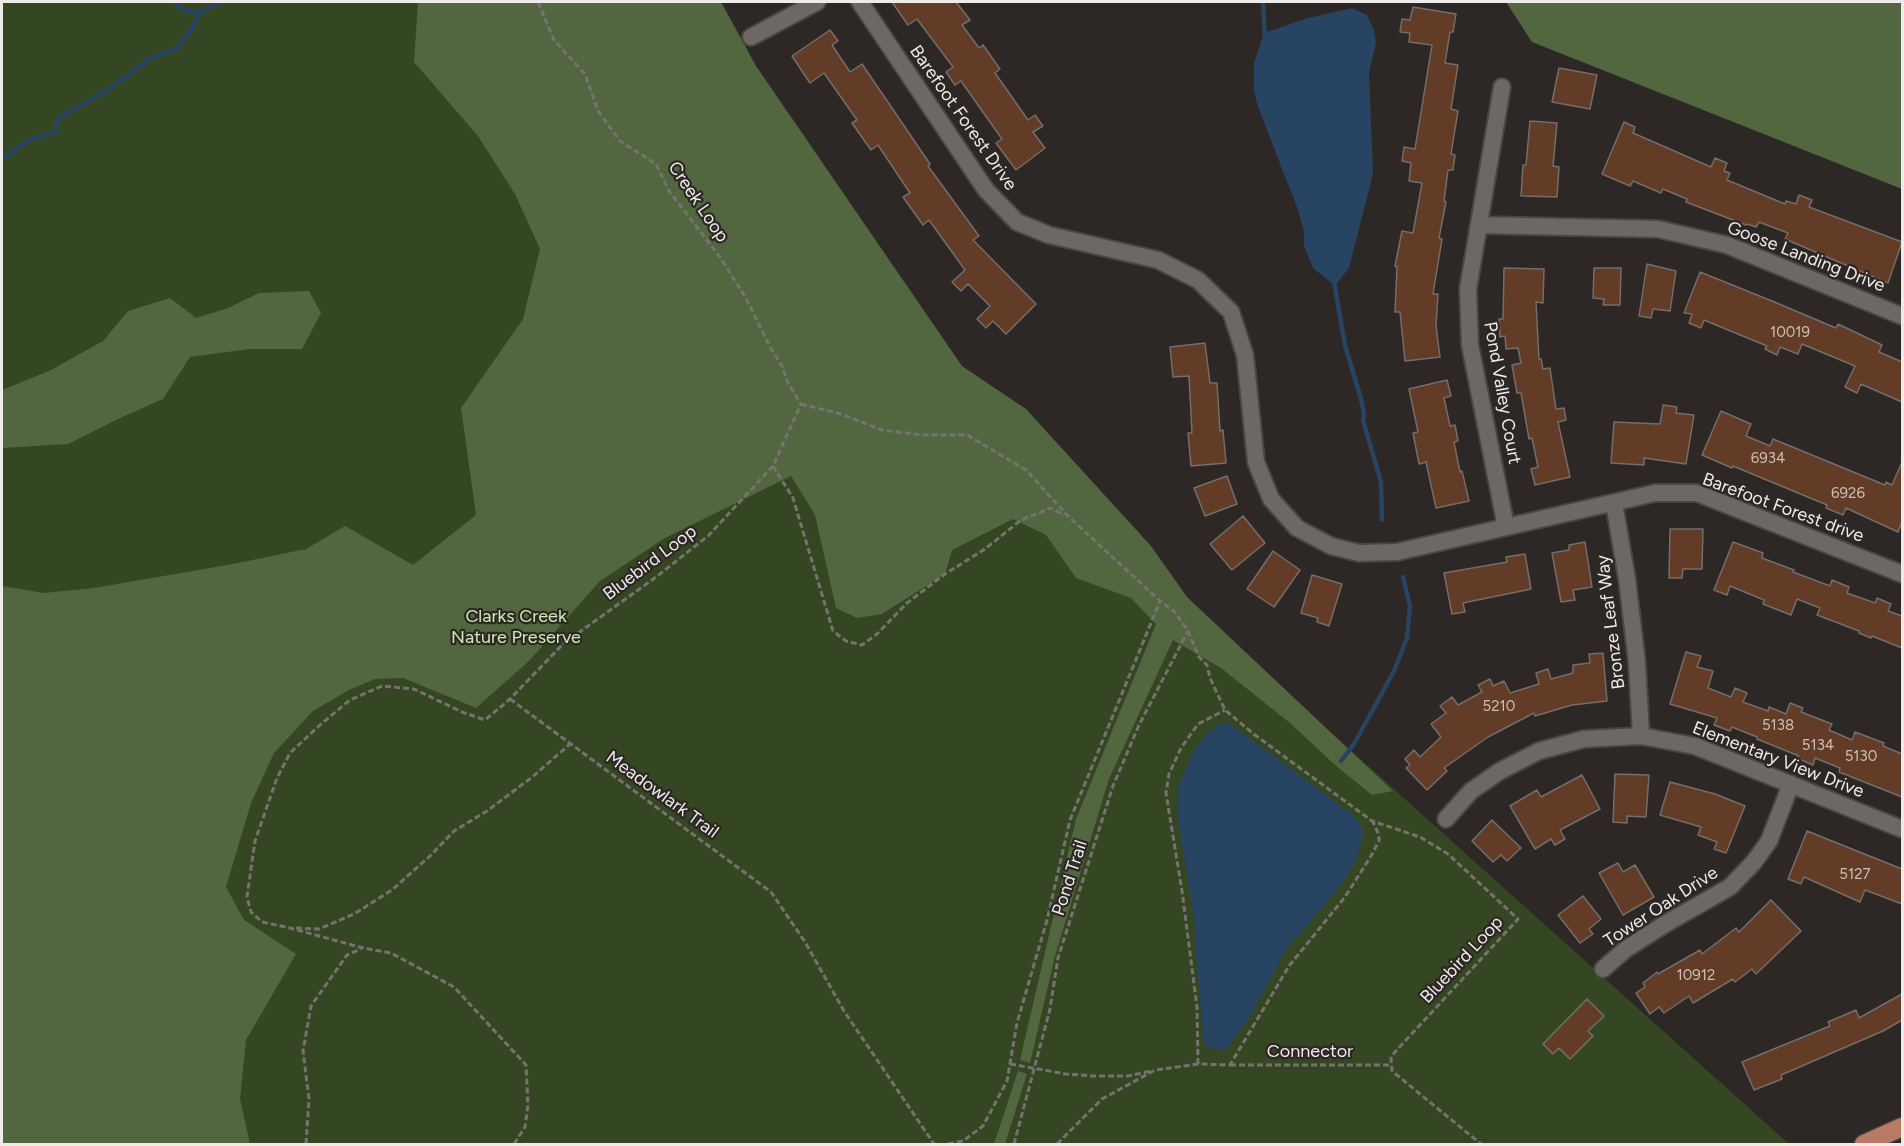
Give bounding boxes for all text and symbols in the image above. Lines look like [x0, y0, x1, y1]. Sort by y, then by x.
street label: Barefoot Forest Drive [905, 41, 1021, 195]
street label: Creek Loop [663, 158, 733, 246]
street label: Goose Landing Drive [1724, 217, 1888, 297]
street label: Pond Valley Court [1479, 320, 1525, 466]
house number: 10019 [1770, 324, 1810, 342]
house number: 6934 [1751, 450, 1785, 468]
street label: Barefoot Forest drive [1699, 469, 1867, 547]
house number: 6926 [1831, 485, 1865, 503]
street label: Bluebird Loop [599, 521, 701, 605]
street label: Bronze Leaf Way [1592, 554, 1630, 690]
park label: Clarks Creek Nature Preserve [451, 606, 581, 648]
house number: 5210 [1483, 698, 1515, 716]
street label: Elementary View Drive [1689, 717, 1867, 803]
house number: 5138 [1762, 717, 1794, 735]
house number: 5134 [1802, 737, 1834, 755]
street label: Meadowlark Trail [601, 747, 723, 843]
house number: 5130 [1845, 748, 1877, 766]
street label: Pond Trail [1048, 837, 1092, 919]
street label: Tower Oak Drive [1600, 862, 1722, 952]
house number: 5127 [1839, 866, 1871, 884]
street label: Bluebird Loop [1416, 912, 1508, 1008]
house number: 10912 [1677, 967, 1715, 985]
street label: Connector [1267, 1041, 1353, 1063]

